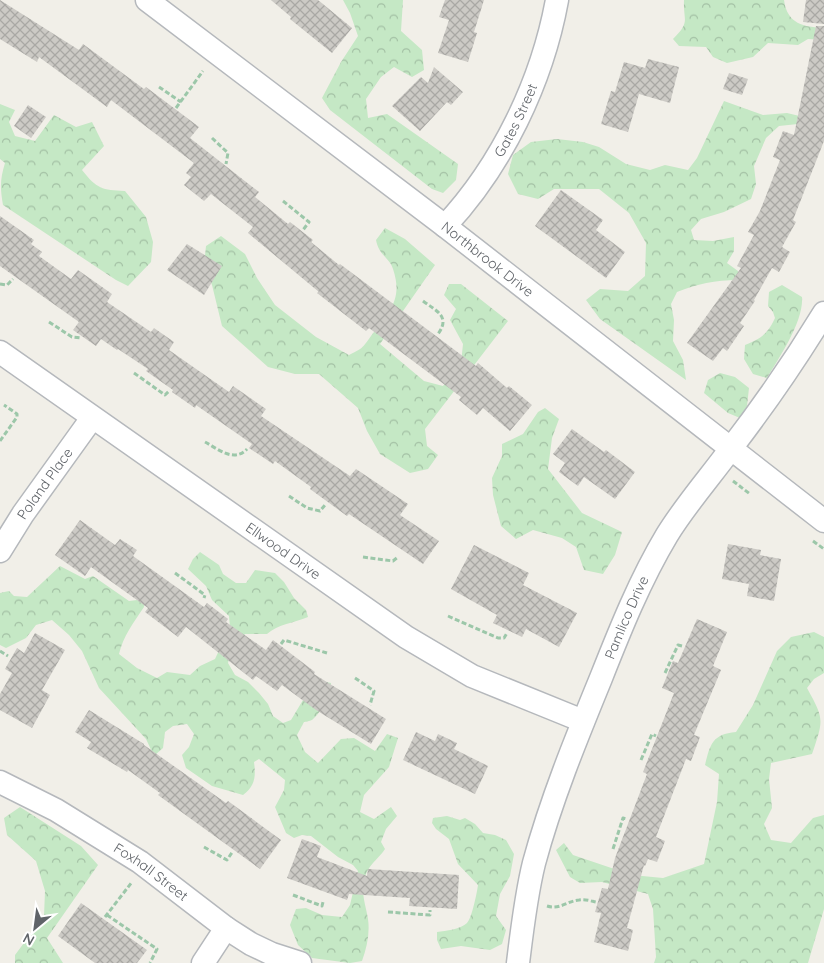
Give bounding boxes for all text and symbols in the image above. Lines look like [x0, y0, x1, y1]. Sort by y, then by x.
street label: Gates Street [490, 81, 541, 160]
street label: Northbrook Drive [438, 218, 538, 301]
street label: Poland Place [13, 444, 77, 523]
street label: Ellwood Drive [242, 518, 324, 583]
street label: Pamlico Drive [600, 573, 653, 662]
street label: Foxhall Street [110, 839, 192, 905]
north arrow [10, 903, 60, 953]
text: N [20, 929, 38, 950]

